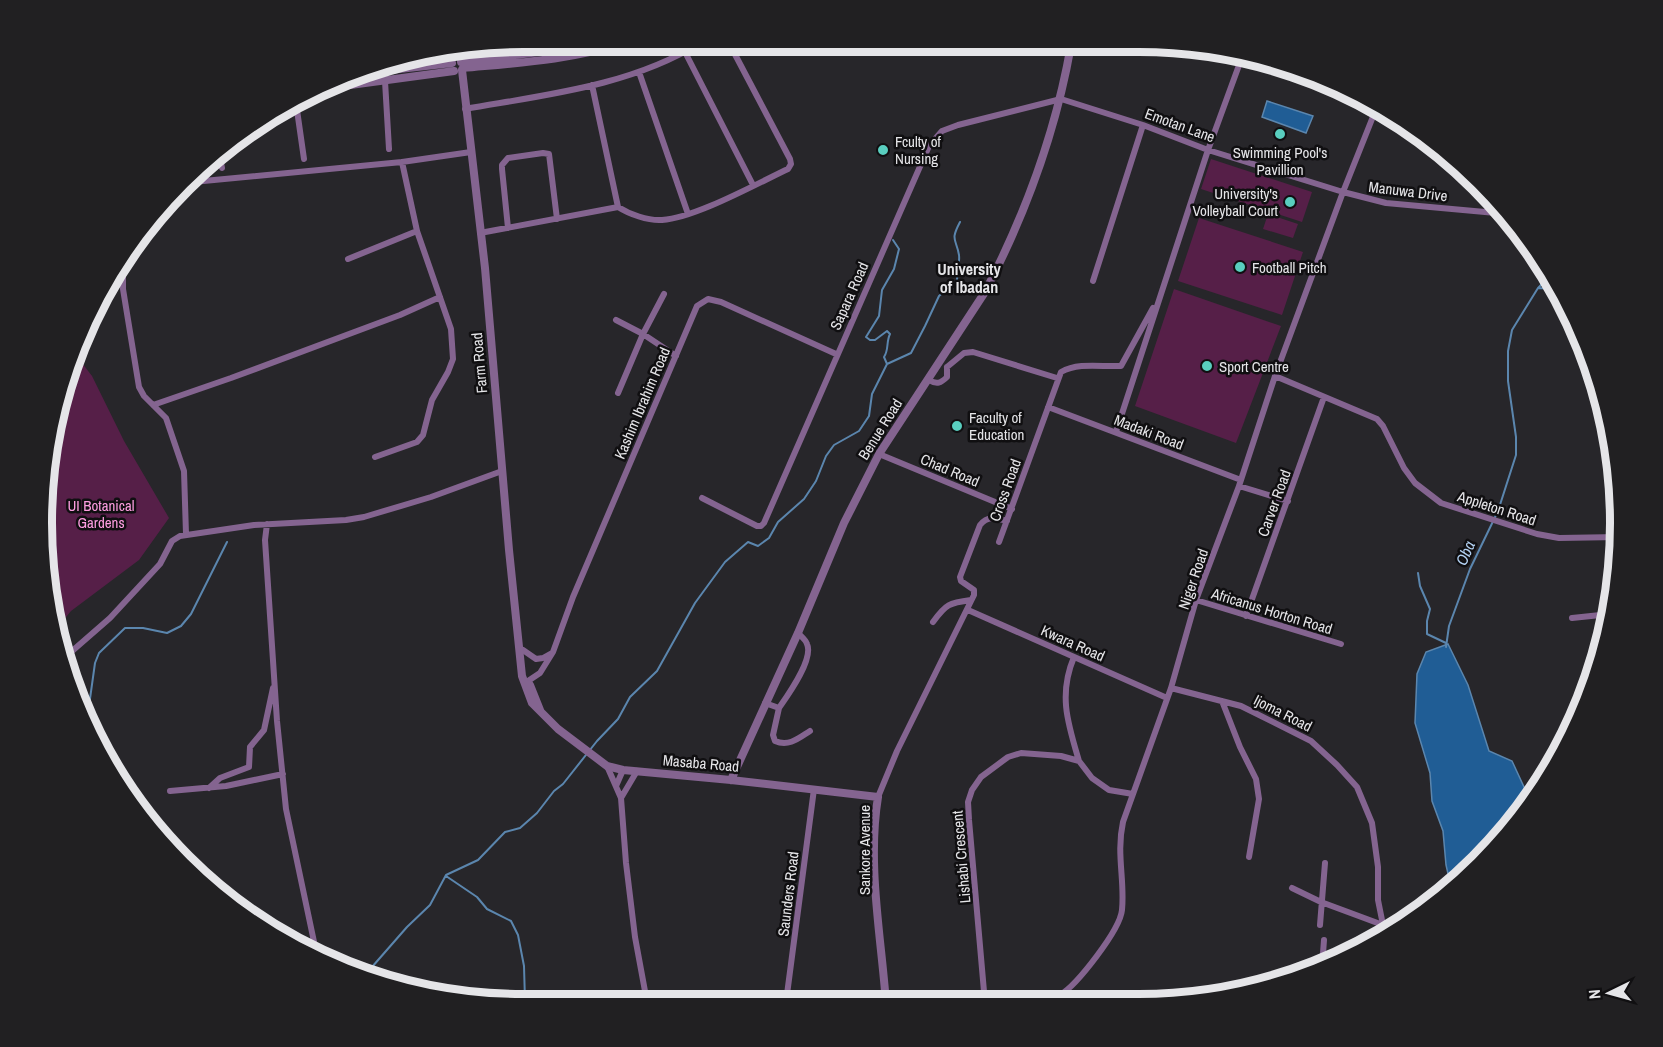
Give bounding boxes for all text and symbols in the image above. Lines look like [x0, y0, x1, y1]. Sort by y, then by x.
street label: Emotan Lane [1142, 103, 1218, 147]
marker: Swimming Pool's Pavillion [1273, 127, 1287, 141]
place label: Fculty of Nursing [895, 131, 941, 169]
place label: Swimming Pool's Pavillion [1233, 142, 1327, 180]
marker: Fculty of Nursing [876, 143, 890, 157]
street label: Manuwa Drive [1367, 176, 1449, 206]
place label: University's Volleyball Court [1193, 183, 1279, 221]
marker: University's Volleyball Court [1283, 195, 1297, 209]
place label: Football Pitch [1252, 257, 1327, 278]
district label: University of Ibadan [937, 258, 1001, 298]
street label: Sapara Road [825, 259, 873, 333]
marker: Football Pitch [1233, 260, 1247, 274]
street label: Farm Road [466, 332, 492, 394]
street label: Kashim Ibrahim Road [609, 344, 675, 462]
place label: Sport Centre [1219, 356, 1289, 377]
marker: Sport Centre [1200, 359, 1214, 373]
street label: Benue Road [853, 394, 907, 464]
place label: Faculty of Education [969, 407, 1024, 445]
street label: Madaki Road [1111, 409, 1187, 455]
marker: Faculty of Education [950, 419, 964, 433]
street label: Chad Road [917, 448, 983, 492]
street label: Cross Road [984, 456, 1026, 524]
street label: Carver Road [1252, 467, 1296, 539]
street label: Appleton Road [1454, 485, 1539, 531]
park label: UI Botanical Gardens [67, 495, 135, 533]
water label: Oba [1450, 537, 1480, 569]
street label: Niger Road [1173, 546, 1213, 612]
street label: Africanus Horton Road [1208, 582, 1335, 639]
street label: Kwara Road [1038, 620, 1108, 666]
street label: Ijoma Road [1250, 689, 1316, 737]
street label: Masaba Road [662, 749, 740, 777]
street label: Sankore Avenue [854, 805, 875, 895]
street label: Lishabi Crescent [946, 809, 976, 904]
street label: Saunders Road [772, 850, 804, 938]
north arrow [1579, 963, 1639, 1023]
text: N [1583, 989, 1605, 1000]

